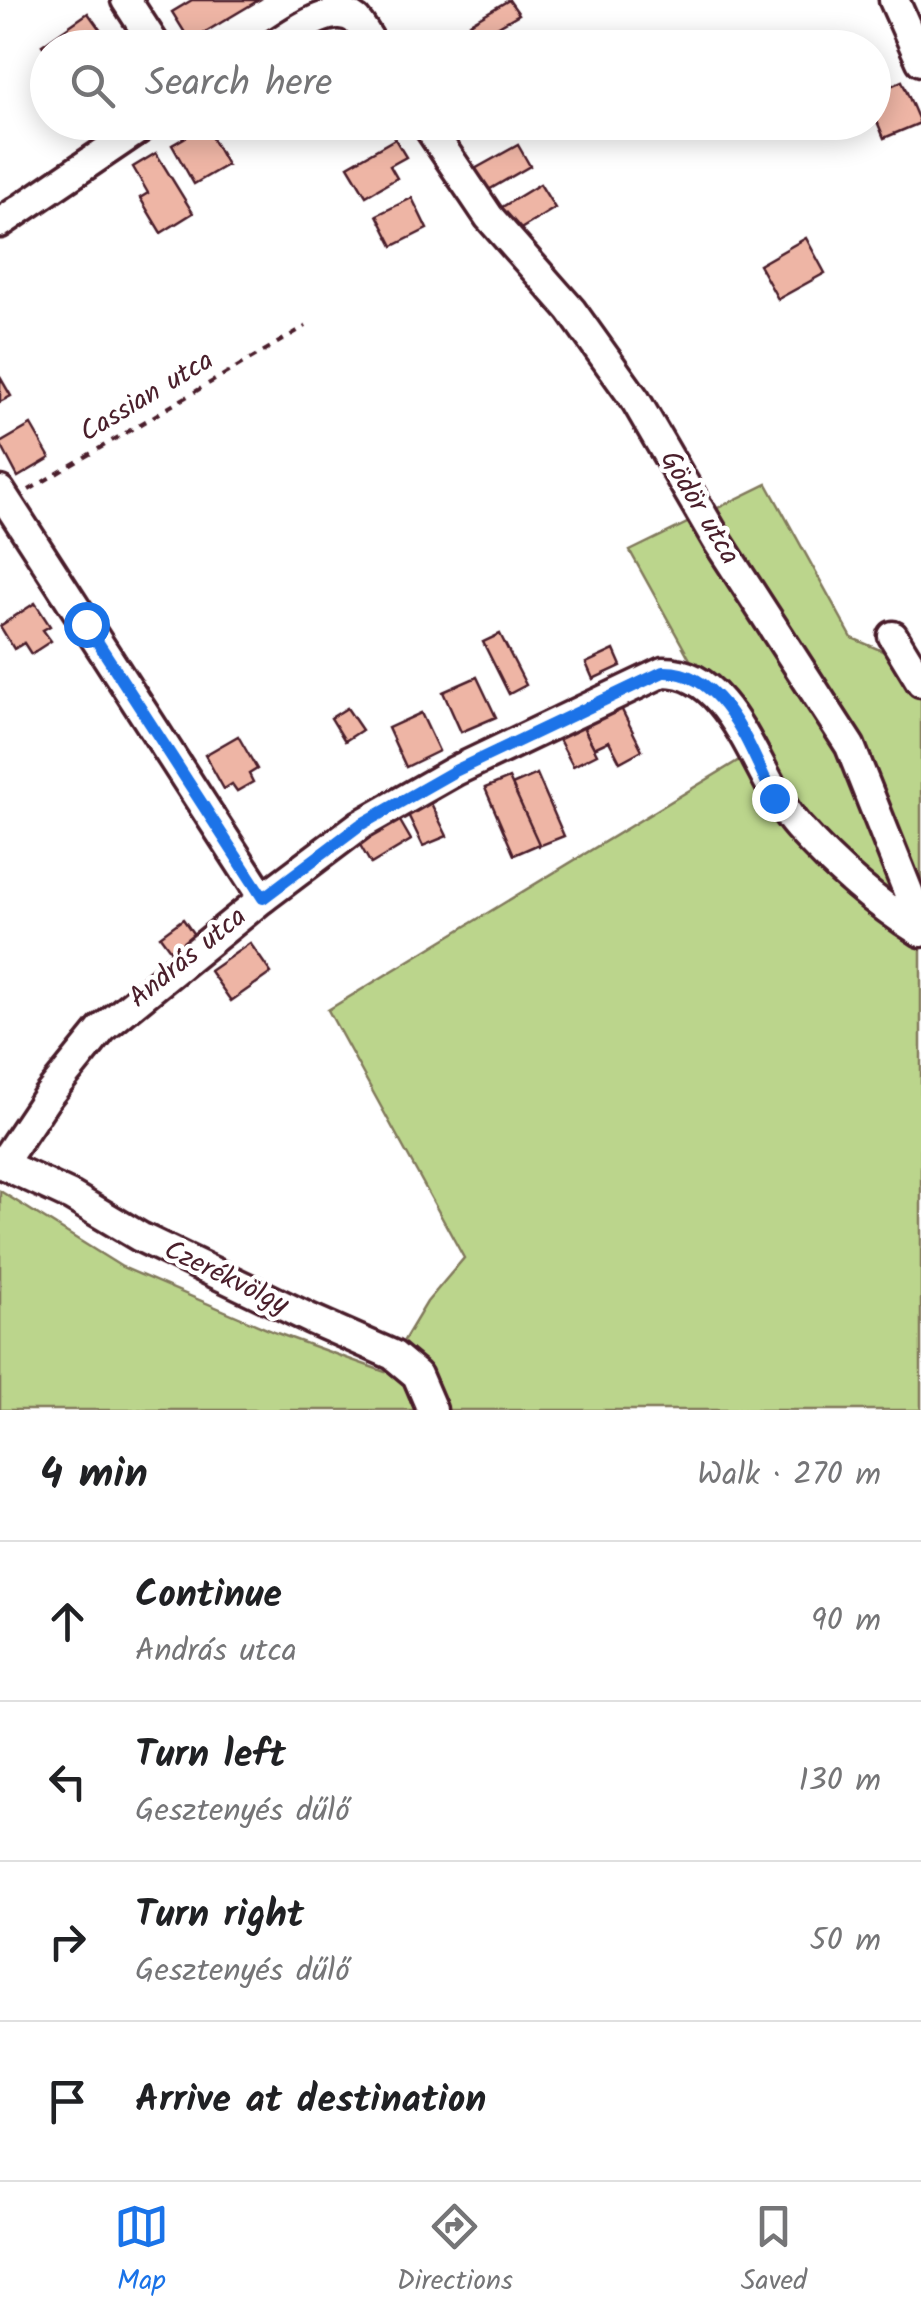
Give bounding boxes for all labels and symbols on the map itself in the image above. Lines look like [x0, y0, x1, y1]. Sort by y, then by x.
street label: Cassian utca [71, 339, 223, 455]
street label: Gödör utca [647, 442, 751, 574]
route start [64, 602, 110, 648]
route end [752, 776, 798, 822]
street label: András utca [119, 896, 257, 1020]
street label: Czerékvölgy [156, 1228, 297, 1328]

